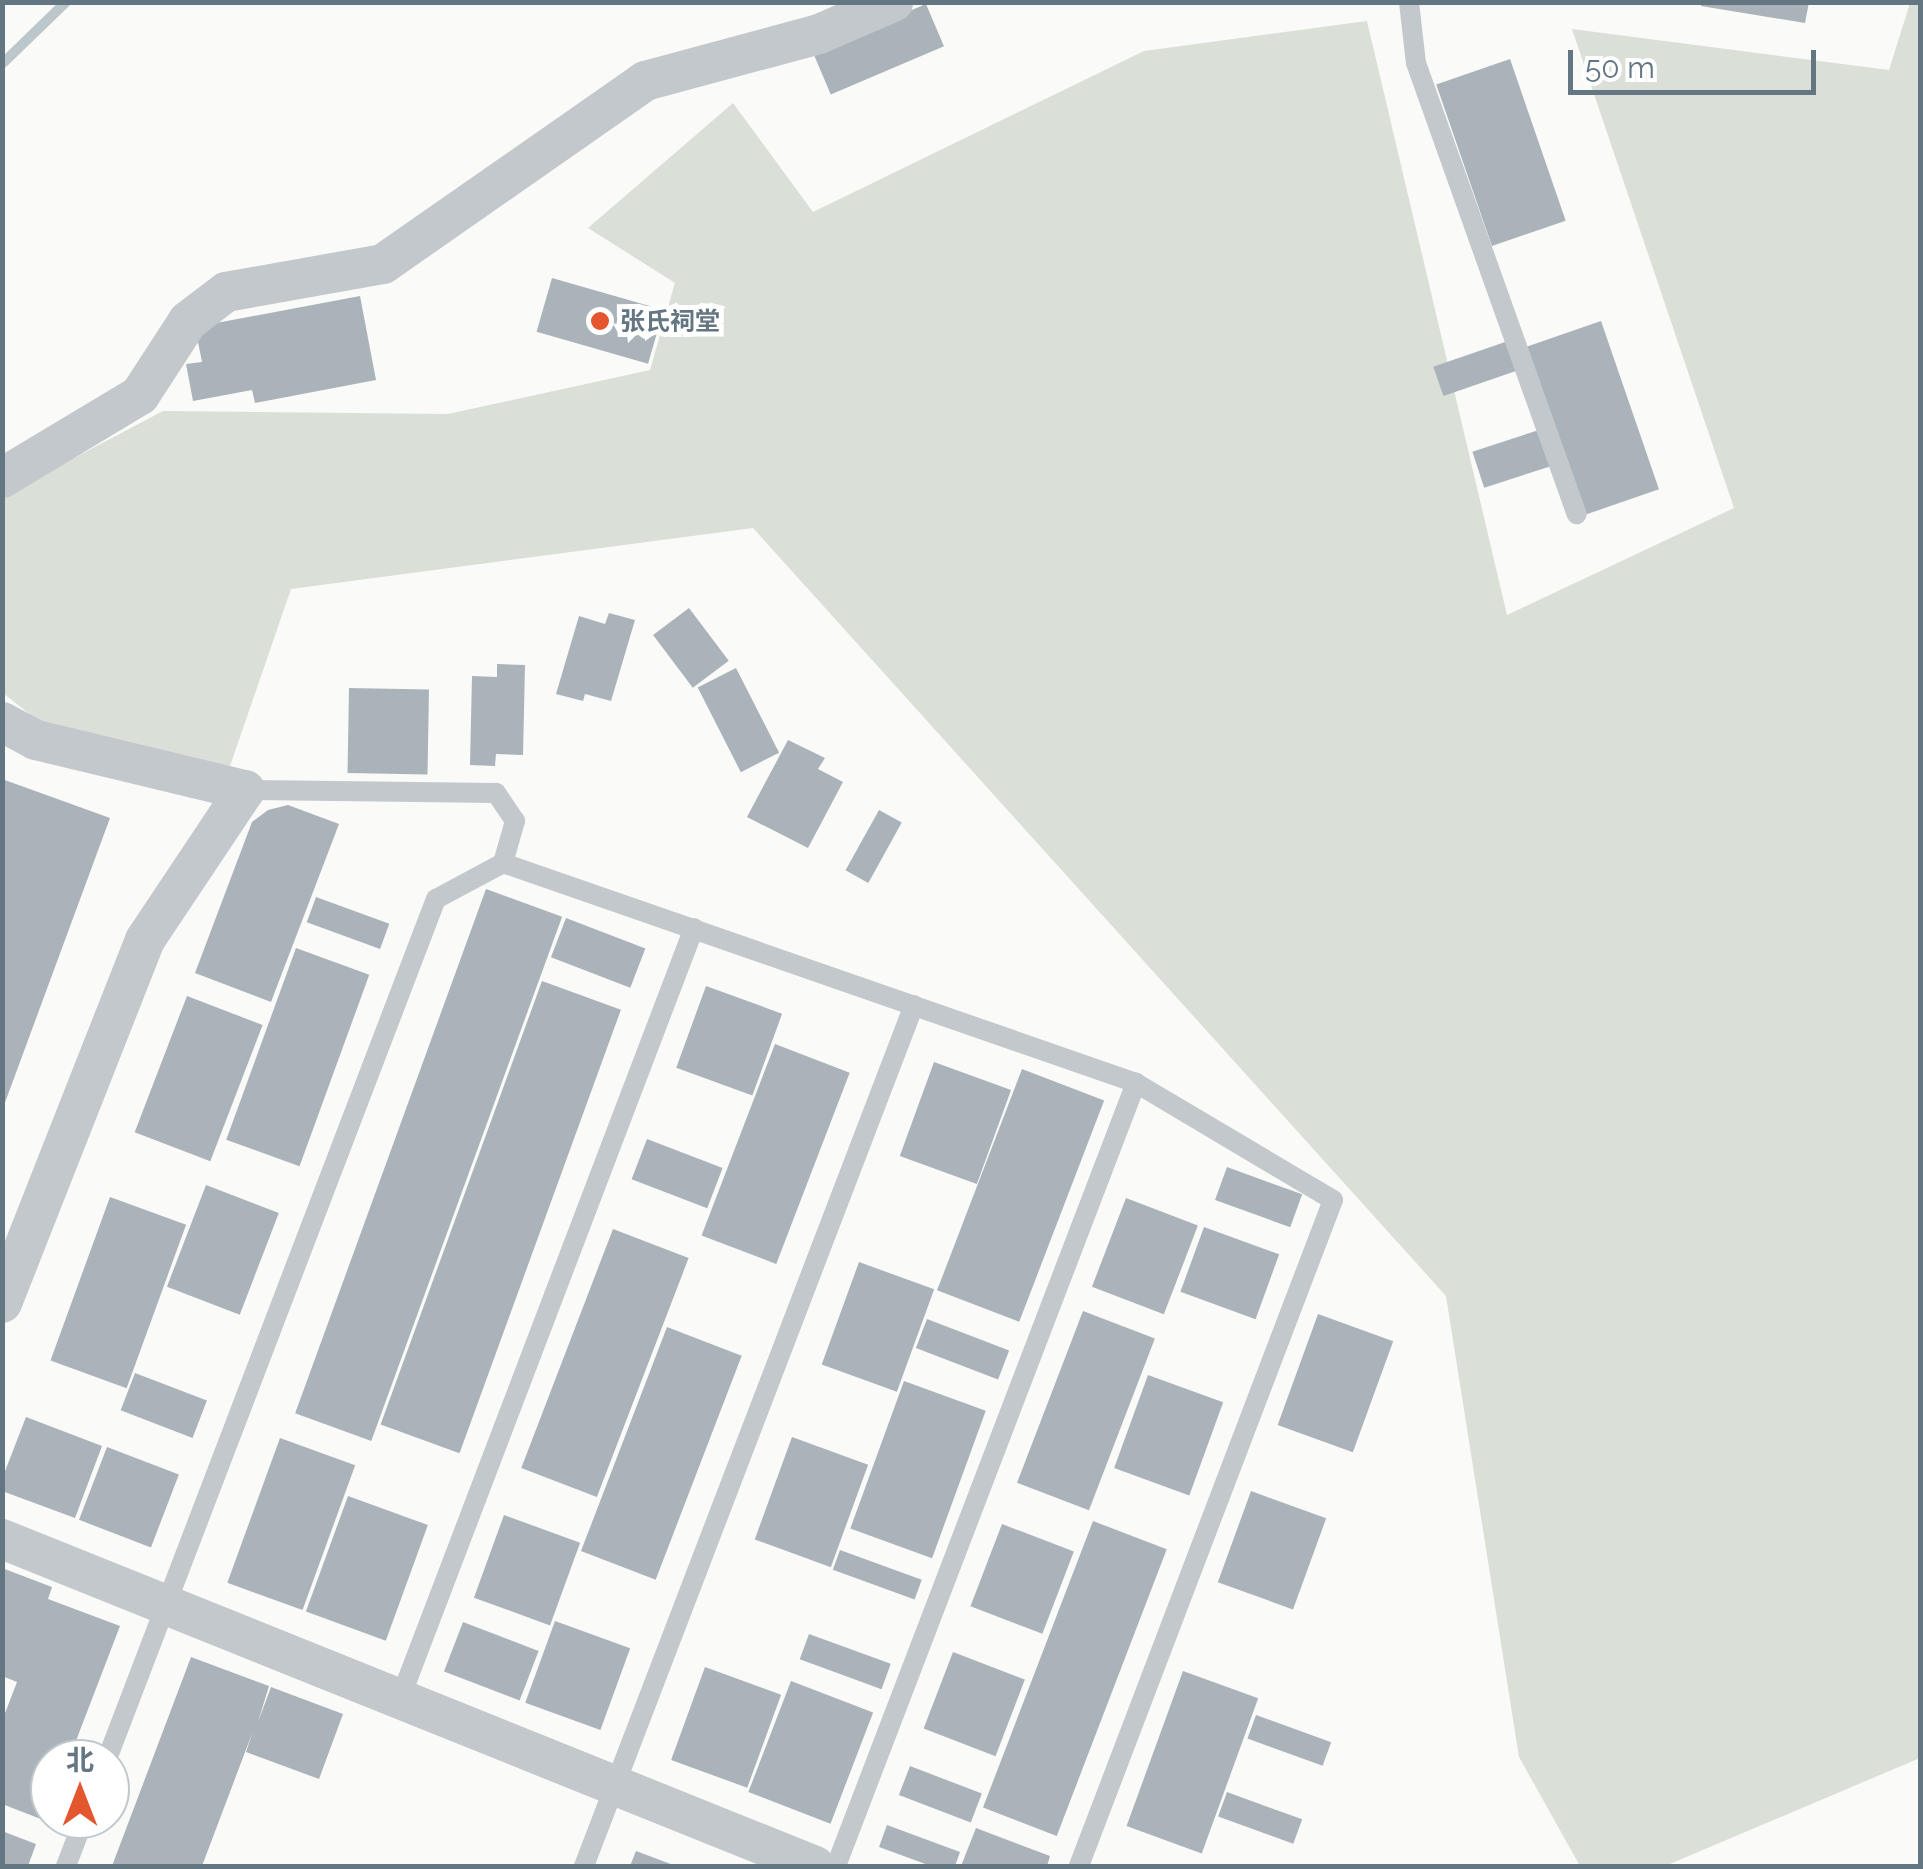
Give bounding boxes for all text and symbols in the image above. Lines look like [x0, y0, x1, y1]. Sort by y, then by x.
scale bar [1573, 30, 1820, 92]
text: 50 m [1585, 50, 1655, 85]
place label: 张氏祠堂 [620, 306, 720, 336]
marker: 张氏祠堂 [589, 310, 611, 332]
north arrow [30, 1739, 130, 1839]
text: 北 [66, 1744, 94, 1777]

